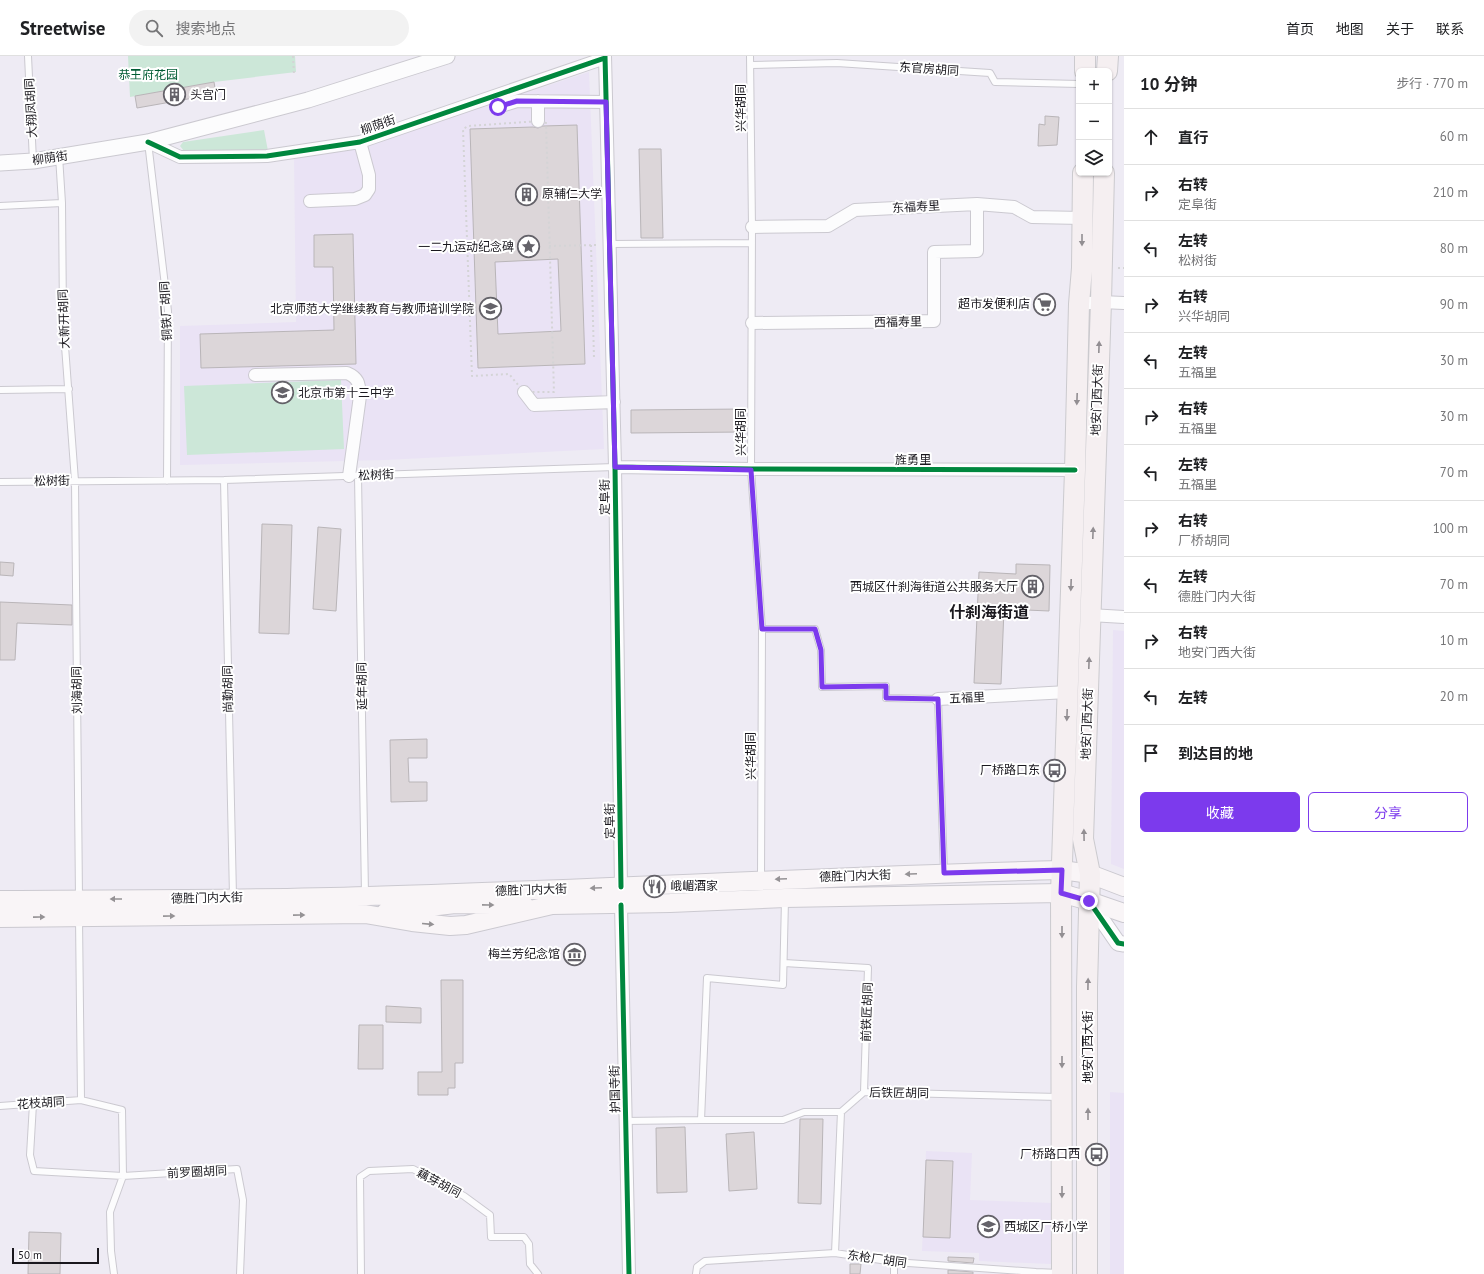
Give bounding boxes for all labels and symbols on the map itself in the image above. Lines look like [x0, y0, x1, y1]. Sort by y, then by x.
street label: 东官房胡同 [899, 59, 959, 78]
park label: 恭王府花园 [118, 67, 178, 82]
street label: 大翔凤胡同 [21, 78, 40, 138]
building icon: 头宫门 [162, 82, 188, 108]
street label: 兴华胡同 [733, 84, 748, 132]
place label: 头宫门 [190, 87, 226, 102]
route start [489, 98, 507, 116]
street label: 柳荫街 [358, 112, 397, 137]
street label: 柳荫街 [31, 148, 69, 167]
building icon: 原辅仁大学 [513, 181, 539, 207]
place label: 原辅仁大学 [542, 186, 602, 201]
street label: 东福寿里 [892, 198, 940, 215]
place icon: 一二九运动纪念碑 [516, 234, 542, 260]
one-way arrow [1079, 234, 1085, 247]
place label: 一二九运动纪念碑 [418, 239, 514, 254]
street label: 铜铁厂胡同 [156, 281, 175, 341]
street label: 大新开胡同 [55, 289, 72, 349]
supermarket icon: 超市发便利店 [1032, 291, 1058, 317]
school or university icon: 北京师范大学继续教育与教师培训学院 [477, 296, 503, 322]
place label: 超市发便利店 [958, 296, 1030, 311]
place label: 北京师范大学继续教育与教师培训学院 [270, 301, 474, 316]
street label: 西福寿里 [874, 314, 922, 329]
one-way arrow [1096, 340, 1102, 353]
street label: 地安门西大街 [1088, 364, 1105, 436]
school or university icon: 北京市第十三中学 [269, 380, 295, 406]
place label: 北京市第十三中学 [298, 385, 394, 400]
one-way arrow [1074, 393, 1080, 406]
street label: 兴华胡同 [733, 408, 748, 456]
street label: 旌勇里 [895, 452, 931, 467]
street label: 松树街 [358, 466, 394, 483]
street label: 松树街 [34, 473, 70, 488]
street label: 定阜街 [597, 479, 612, 515]
one-way arrow [1090, 526, 1096, 539]
building icon: 西城区什刹海街道公共服务大厅 [1020, 574, 1046, 600]
place label: 西城区什刹海街道公共服务大厅 [850, 579, 1018, 594]
one-way arrow [1068, 579, 1075, 591]
district label: 什刹海街道 [949, 602, 1029, 622]
one-way arrow [1086, 656, 1092, 669]
street label: 延年胡同 [354, 662, 369, 710]
street label: 尚勤胡同 [220, 665, 235, 713]
street label: 刘海胡同 [69, 666, 84, 714]
street label: 地安门西大街 [1078, 688, 1095, 760]
street label: 五福里 [949, 689, 985, 706]
one-way arrow [1064, 709, 1070, 722]
street label: 兴华胡同 [743, 732, 758, 780]
bus stop icon: 厂桥路口东 [1042, 757, 1068, 783]
place label: 厂桥路口东 [980, 762, 1040, 777]
street label: 定阜街 [602, 803, 617, 839]
one-way arrow [1081, 828, 1087, 841]
street label: 德胜门内大街 [819, 867, 891, 884]
one-way arrow [905, 871, 917, 878]
restaurant icon: 峨嵋酒家 [641, 873, 667, 899]
one-way arrow [774, 876, 787, 882]
place label: 峨嵋酒家 [670, 878, 718, 893]
street label: 德胜门内大街 [495, 881, 567, 898]
one-way arrow [589, 885, 602, 891]
street label: 德胜门内大街 [171, 889, 243, 906]
route end [1080, 892, 1098, 910]
one-way arrow [109, 896, 122, 902]
one-way arrow [482, 902, 495, 908]
one-way arrow [293, 912, 306, 918]
one-way arrow [163, 913, 176, 919]
one-way arrow [33, 914, 45, 921]
one-way arrow [422, 920, 434, 927]
one-way arrow [1058, 926, 1065, 938]
museum icon: 梅兰芳纪念馆 [562, 941, 588, 967]
place label: 梅兰芳纪念馆 [488, 946, 560, 961]
one-way arrow [1084, 978, 1091, 990]
street label: 前铁匠胡同 [858, 982, 875, 1042]
street label: 地安门西大街 [1080, 1011, 1095, 1083]
one-way arrow [1059, 1056, 1065, 1069]
street label: 护国寺街 [607, 1065, 622, 1113]
street label: 后铁匠胡同 [869, 1084, 929, 1101]
street label: 花枝胡同 [16, 1093, 65, 1112]
one-way arrow [1085, 1107, 1091, 1120]
bus stop icon: 厂桥路口西 [1083, 1141, 1109, 1167]
place label: 厂桥路口西 [1020, 1146, 1080, 1161]
street label: 前罗圈胡同 [167, 1162, 227, 1181]
street label: 藕芽胡同 [415, 1165, 464, 1200]
one-way arrow [1059, 1186, 1065, 1199]
school or university icon: 西城区厂桥小学 [975, 1214, 1001, 1240]
place label: 西城区厂桥小学 [1004, 1219, 1088, 1234]
scale bar [12, 1246, 99, 1265]
street label: 东枪厂胡同 [846, 1247, 908, 1270]

